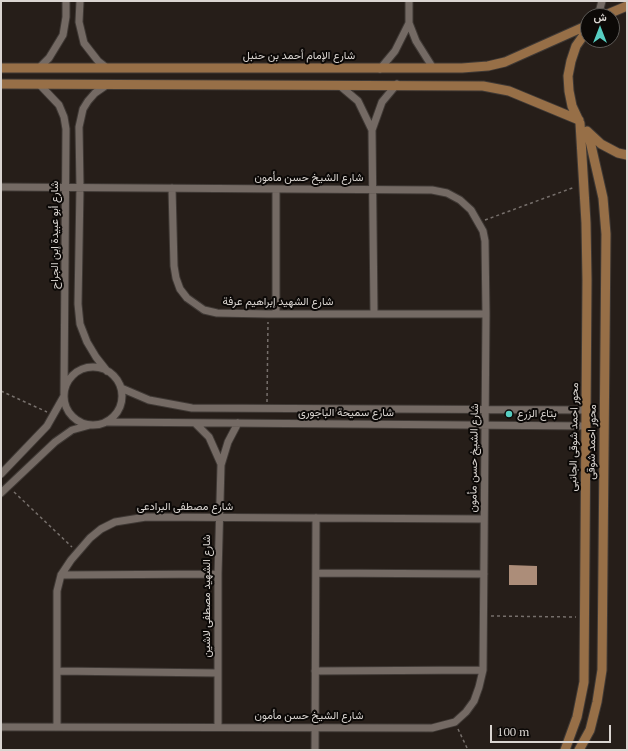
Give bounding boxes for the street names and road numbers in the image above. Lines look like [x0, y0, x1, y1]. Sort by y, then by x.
street label: شارع الإمام أحمد بن حنبل [243, 49, 355, 63]
street label: شارع الشيخ حسن مأمون [255, 171, 363, 185]
street label: شارع أبو عبيدة إبن الجراح [48, 181, 62, 289]
street label: شارع الشهيد إبراهيم عرفة [223, 295, 333, 309]
street label: محور احمد شوقى الجانبى [566, 382, 582, 492]
street label: شارع الشيخ حسن مأمون [466, 403, 482, 513]
street label: محور احمد شوقى [585, 404, 599, 480]
street label: شارع سميحة الباجورى [298, 406, 394, 420]
street label: شارع مصطفى البرادعى [137, 500, 233, 514]
street label: شارع الشهيد مصطفى لاشين [200, 534, 214, 658]
street label: شارع الشيخ حسن مأمون [255, 709, 363, 723]

